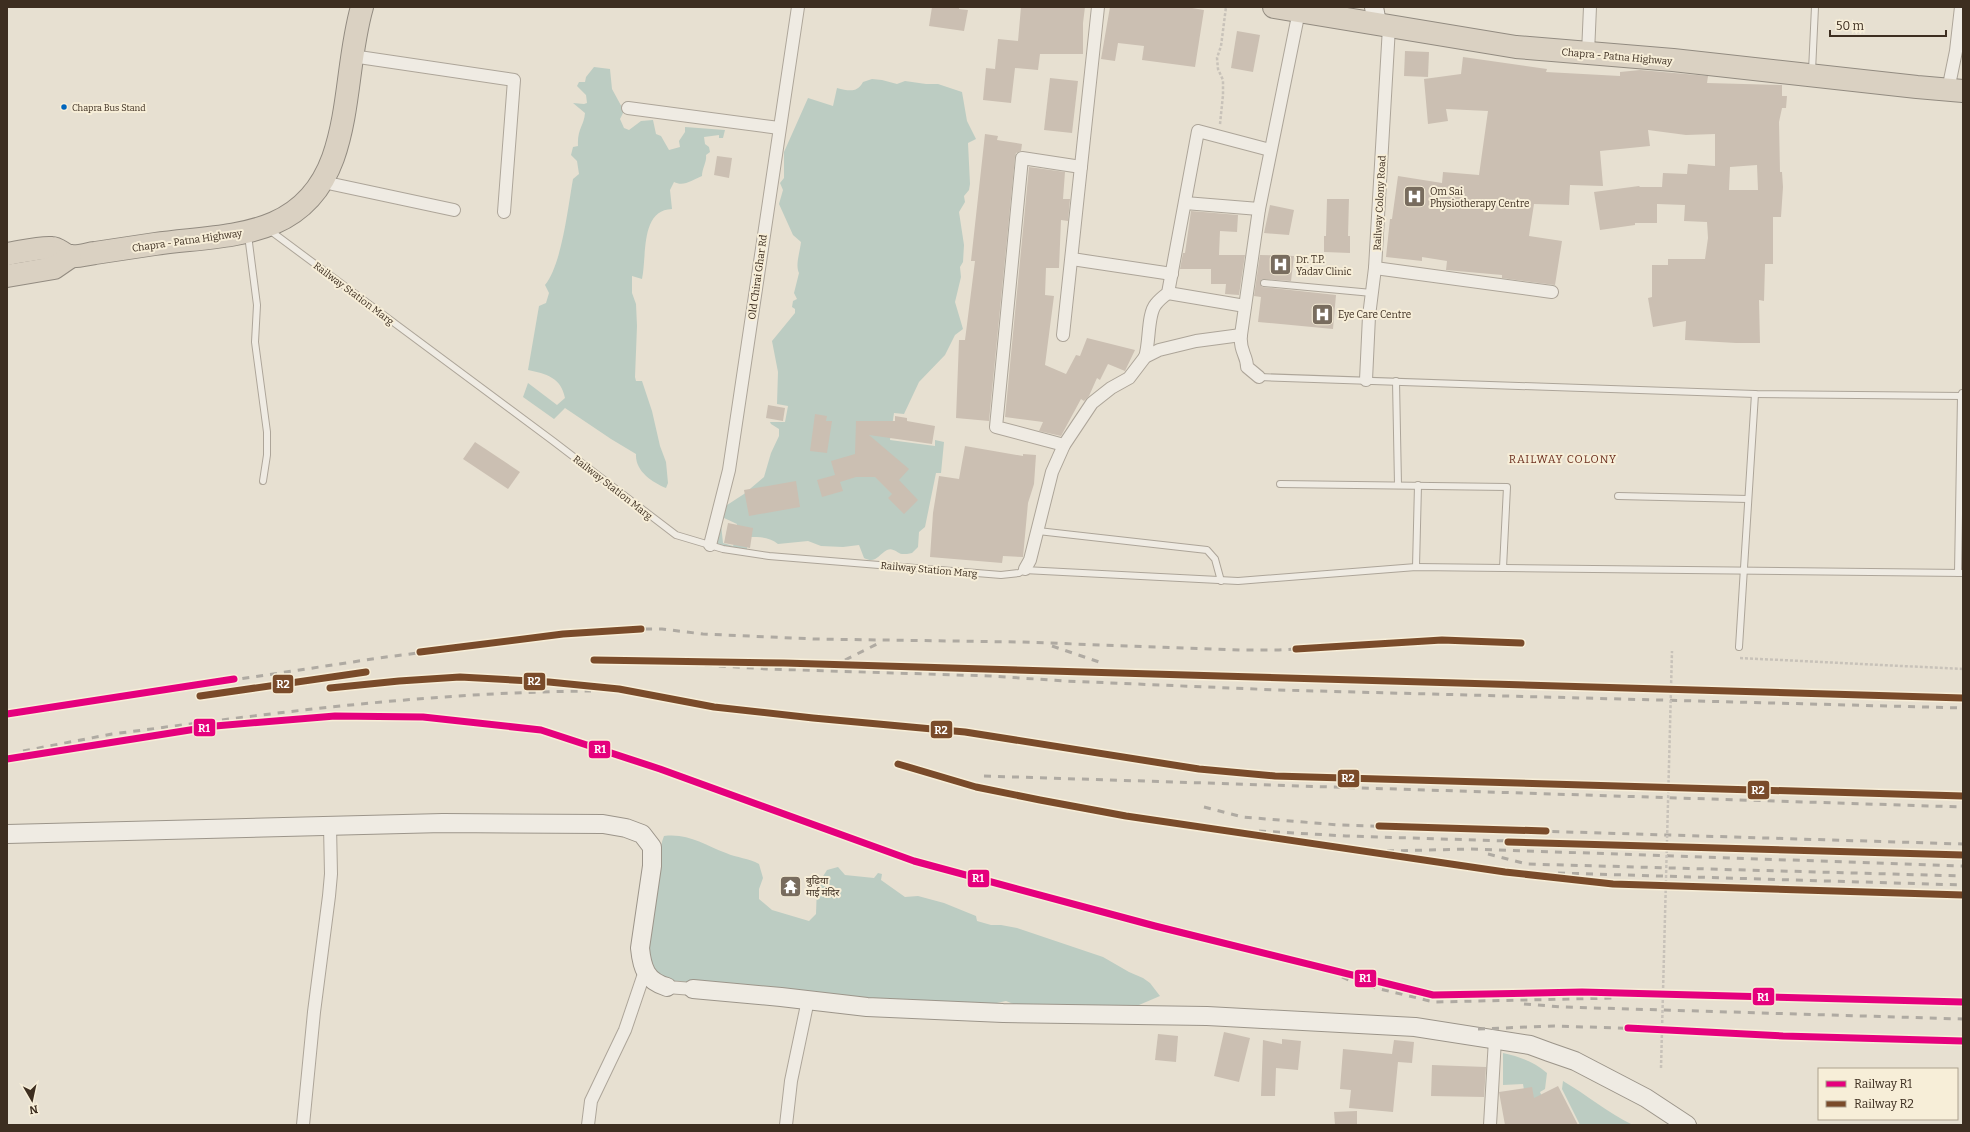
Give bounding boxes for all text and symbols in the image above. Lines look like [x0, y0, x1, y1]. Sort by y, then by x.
scale bar [1830, 12, 1946, 38]
text: 50 m [1836, 19, 1865, 33]
street label: Chapra - Patna Highway [1561, 46, 1674, 68]
marker: Chapra Bus Stand [59, 102, 69, 112]
place label: Chapra Bus Stand [72, 103, 146, 113]
street label: Railway Colony Road [1372, 155, 1388, 251]
hospital icon: Om Sai Physiotherapy Centre [1401, 184, 1427, 210]
place label: Om Sai Physiotherapy Centre [1430, 186, 1529, 210]
street label: Chapra - Patna Highway [131, 227, 244, 255]
street label: Old Chirai Ghar Rd [746, 234, 770, 320]
hospital icon: Dr. T.P. Yadav Clinic [1268, 252, 1294, 278]
place label: Dr. T.P. Yadav Clinic [1296, 254, 1352, 278]
street label: Railway Station Marg [311, 260, 396, 328]
hospital icon: Eye Care Centre [1310, 301, 1336, 327]
place label: Eye Care Centre [1338, 309, 1411, 321]
street label: Railway Station Marg [570, 453, 655, 523]
district label: RAILWAY COLONY [1509, 453, 1617, 466]
street label: Railway Station Marg [880, 560, 978, 580]
line badge: R2 [523, 672, 546, 691]
line badge: R2 [272, 674, 294, 694]
text: R2 [527, 675, 541, 688]
text: R2 [276, 678, 290, 691]
line badge: R1 [193, 718, 216, 737]
line badge: R2 [930, 720, 953, 739]
text: R1 [198, 722, 210, 735]
text: R2 [934, 724, 948, 737]
line badge: R1 [588, 740, 611, 759]
text: R1 [594, 743, 606, 756]
line badge: R2 [1337, 769, 1360, 788]
text: R2 [1341, 772, 1355, 785]
line badge: R2 [1747, 780, 1770, 800]
text: R2 [1751, 784, 1765, 797]
line badge: R1 [967, 869, 990, 888]
text: R1 [972, 872, 984, 885]
temple icon: बुढ़िया माई मंदिर [778, 873, 804, 899]
place label: बुढ़िया माई मंदिर [806, 875, 840, 899]
line badge: R1 [1354, 969, 1377, 988]
text: R1 [1359, 972, 1371, 985]
line badge: R1 [1752, 987, 1775, 1006]
text: R1 [1757, 991, 1769, 1004]
legend [1818, 1068, 1958, 1120]
text: Railway R1 [1854, 1077, 1912, 1091]
north arrow [12, 1080, 52, 1120]
text: Railway R2 [1854, 1097, 1914, 1111]
text: N [28, 1102, 39, 1117]

